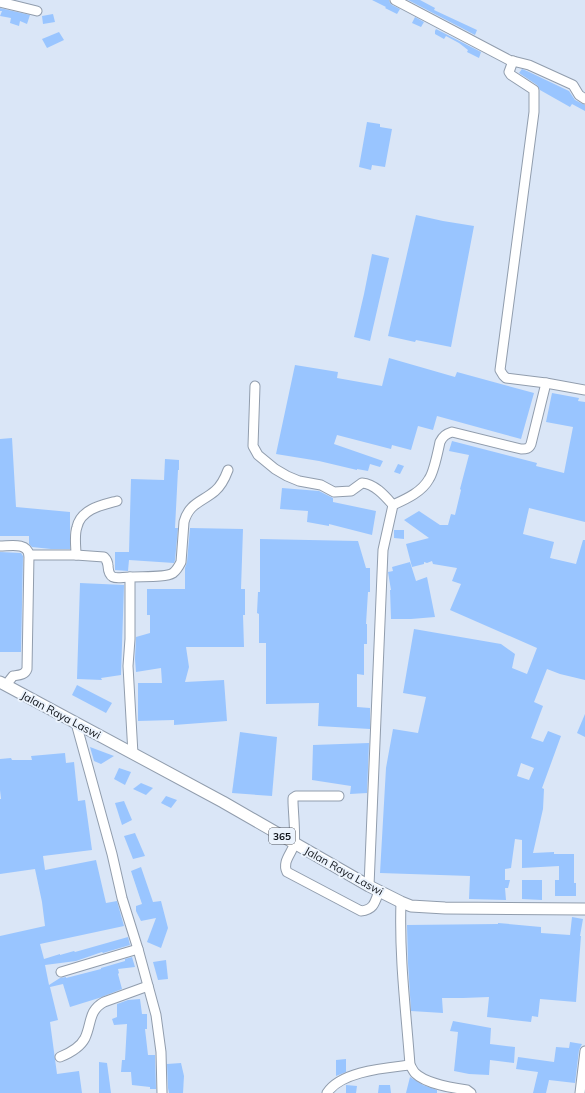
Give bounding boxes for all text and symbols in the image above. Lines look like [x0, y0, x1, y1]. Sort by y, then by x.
street label: Jalan Raya Laswi [19, 688, 103, 742]
road number: 365 [269, 828, 295, 844]
street label: Jalan Raya Laswi [302, 843, 386, 899]

